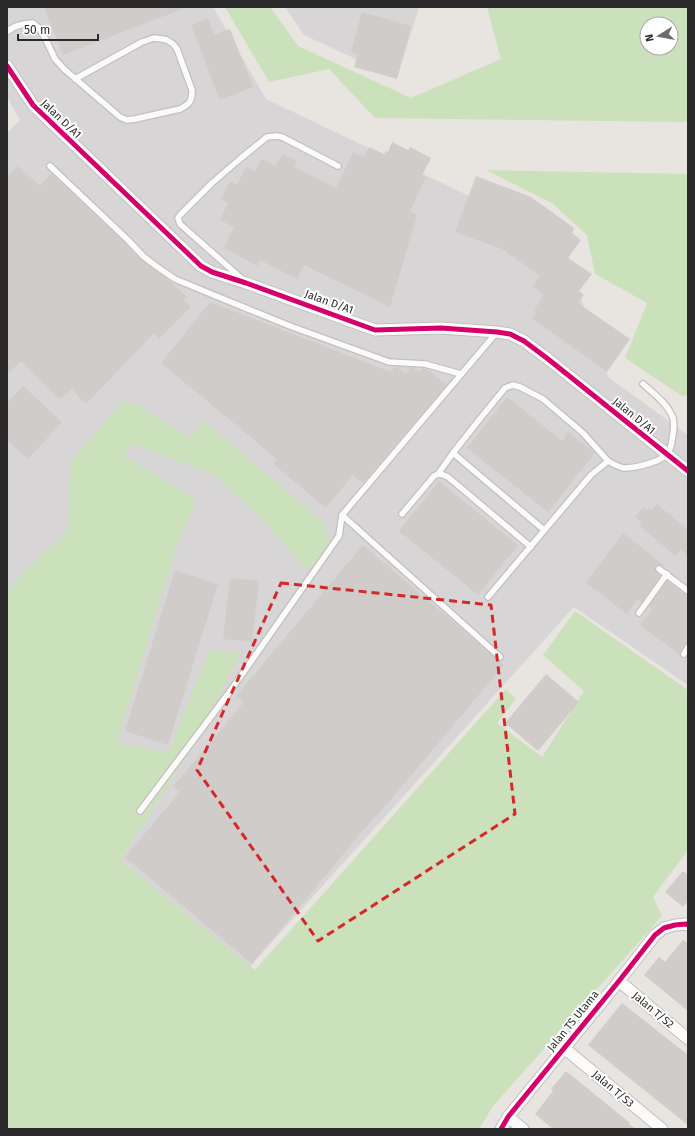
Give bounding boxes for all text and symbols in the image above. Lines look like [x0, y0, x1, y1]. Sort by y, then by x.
scale bar [18, 16, 98, 42]
north arrow [639, 16, 679, 56]
text: 50 m [24, 23, 50, 37]
text: N [643, 33, 657, 43]
street label: Jalan D/A1 [38, 97, 84, 141]
street label: Jalan D/A1 [303, 287, 355, 317]
street label: Jalan D/A1 [610, 395, 658, 437]
street label: Jalan TS Utama [544, 988, 602, 1054]
street label: Jalan T/S2 [630, 989, 676, 1031]
street label: Jalan T/S3 [590, 1068, 636, 1110]

